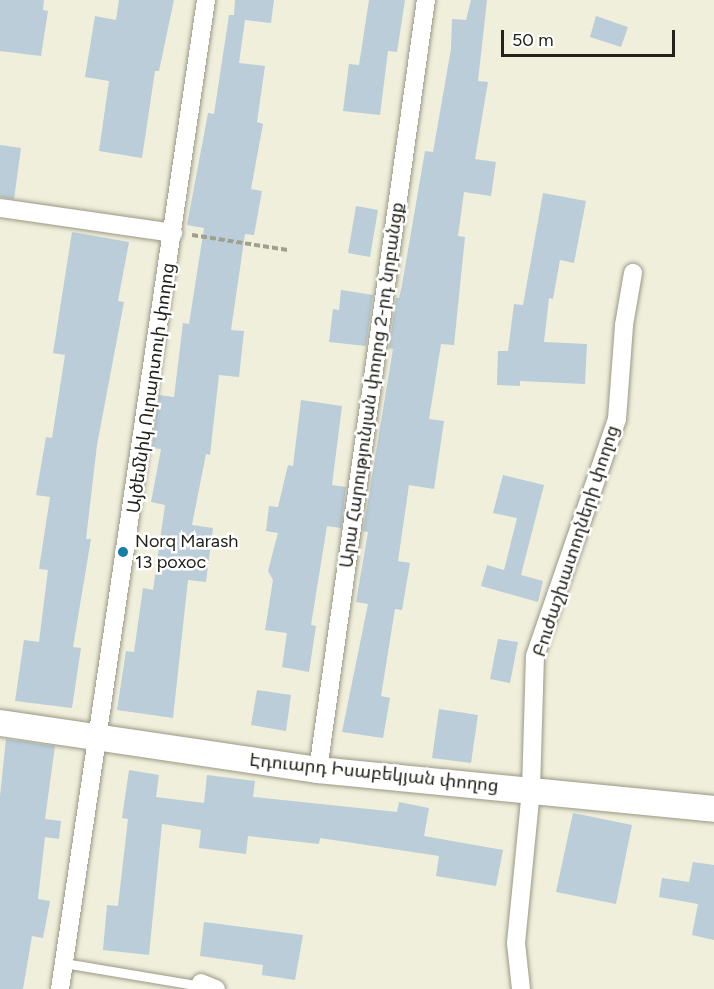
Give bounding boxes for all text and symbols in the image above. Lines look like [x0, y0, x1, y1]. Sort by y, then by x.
scale bar [504, 18, 678, 56]
text: 50 m [512, 29, 554, 51]
street label: Արա Հարությունյան փողոց 2-րդ նրբանցք [336, 201, 408, 569]
street label: Այծեմնիկ Ուրարտուի փողոց [123, 261, 179, 515]
street label: Բուժաշխատողների փողոց [528, 423, 624, 659]
place label: Norq Marash 13 poxoc [135, 531, 238, 574]
marker: Norq Marash 13 poxoc [116, 545, 130, 559]
street label: Էդուարդ Իսաբեկյան փողոց [248, 749, 500, 797]

